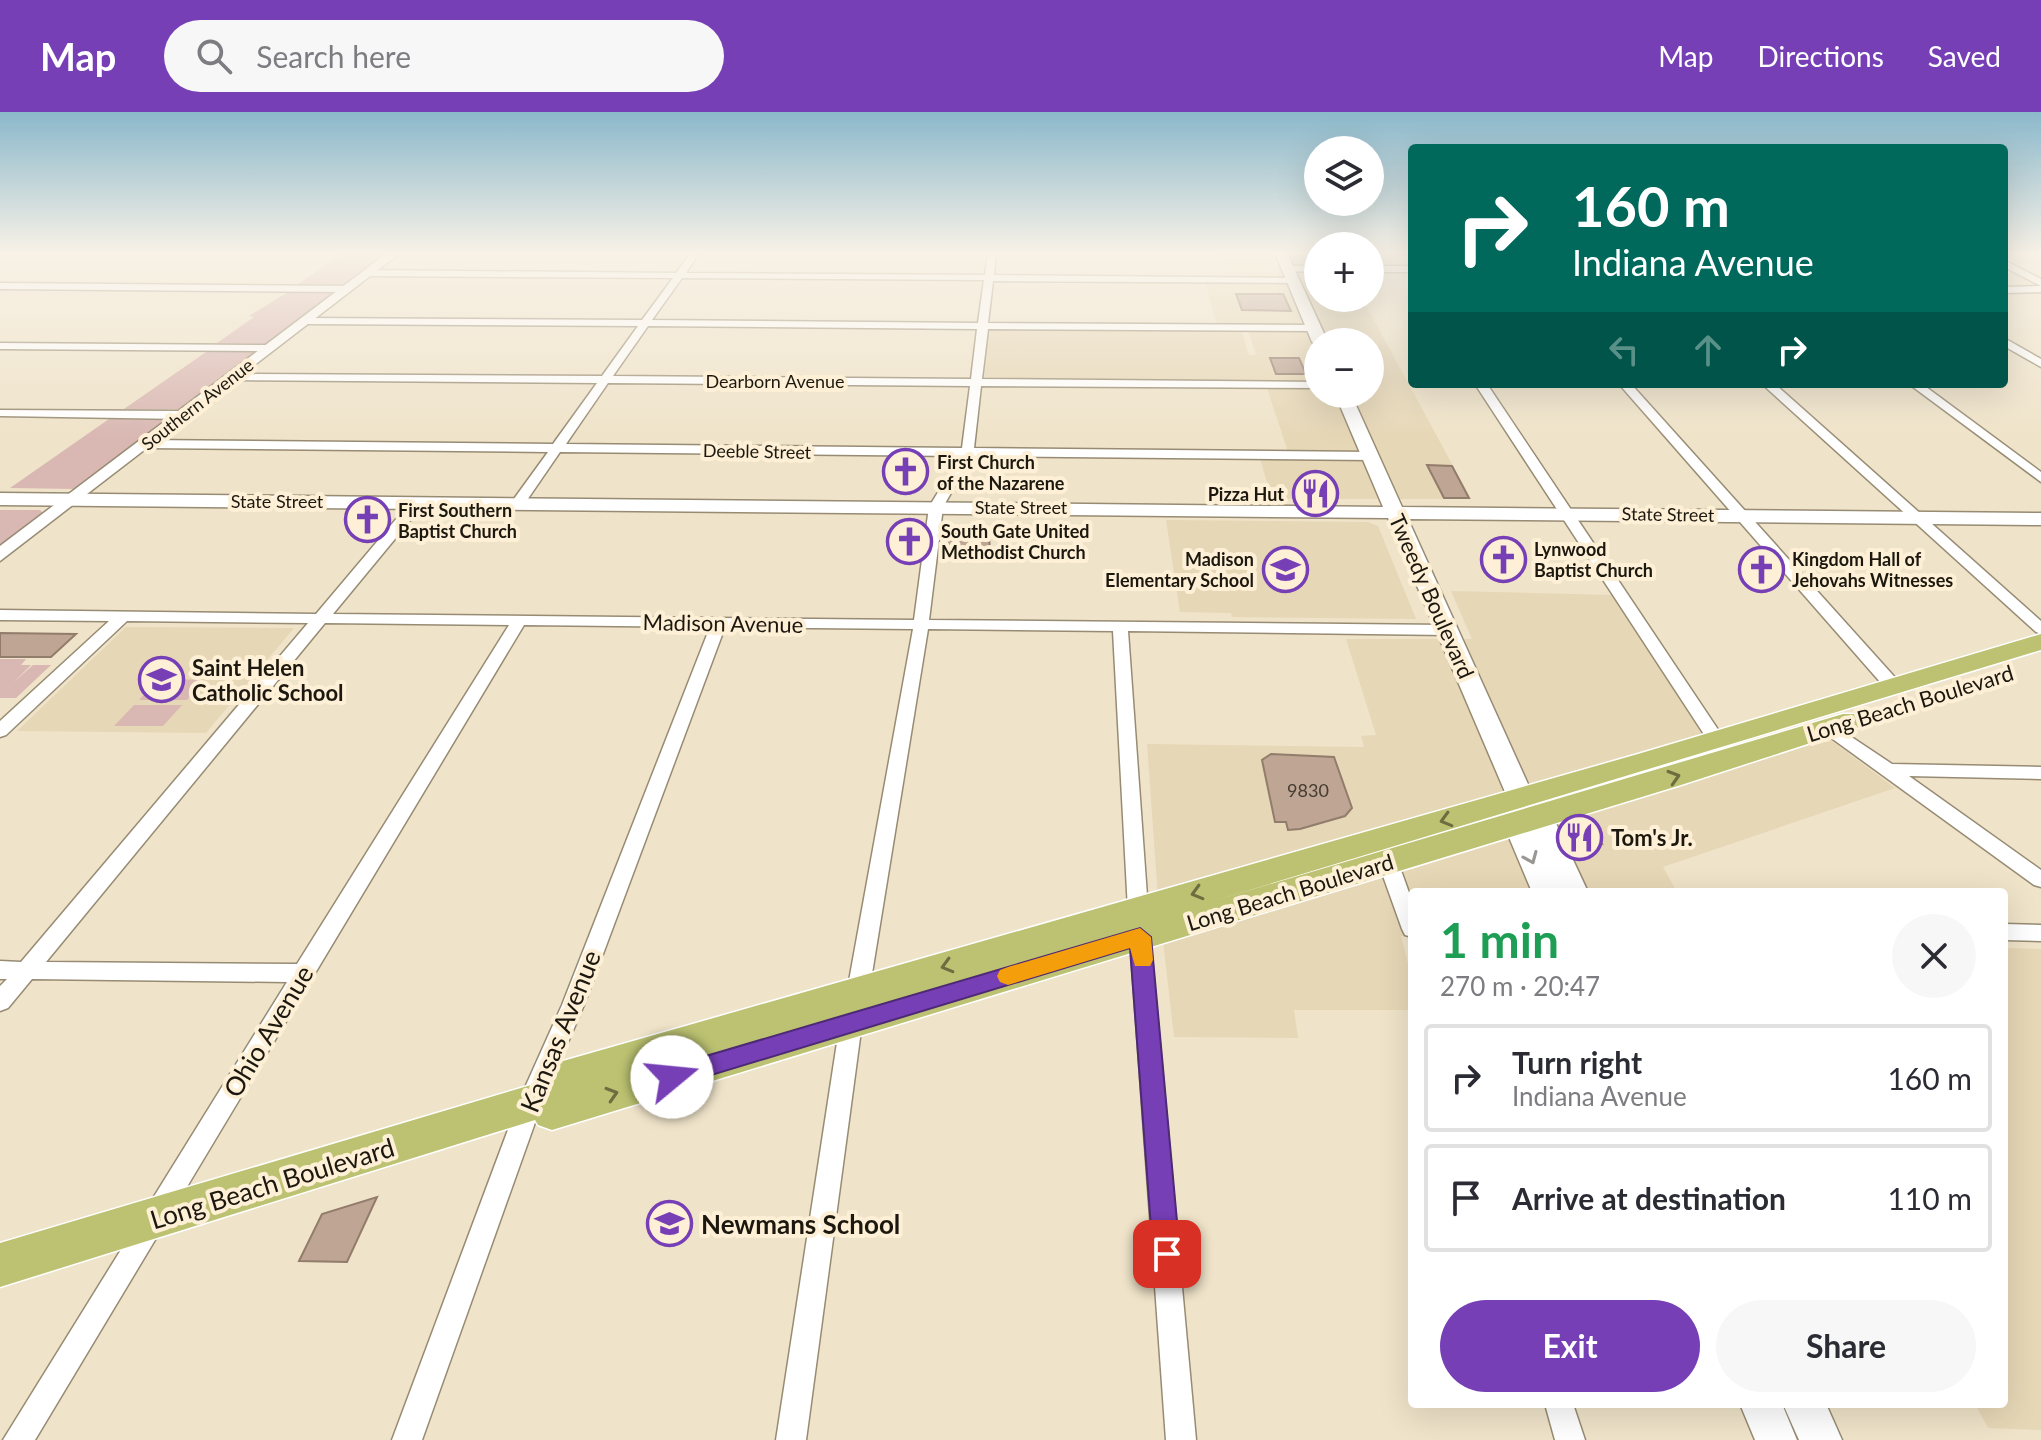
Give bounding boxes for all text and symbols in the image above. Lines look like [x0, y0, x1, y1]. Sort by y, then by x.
search box [164, 20, 724, 92]
text: Map [40, 33, 116, 79]
icon: search [192, 34, 236, 78]
text: Search here [256, 38, 411, 74]
text: Map [1658, 39, 1713, 73]
text: Directions [1757, 39, 1884, 73]
text: Saved [1928, 39, 2001, 73]
map controls [1304, 136, 1384, 408]
button: layers [1304, 136, 1384, 216]
text: 160 m [1572, 172, 1730, 239]
icon: right [1440, 176, 1544, 280]
button: + [1304, 232, 1384, 312]
text: Indiana Avenue [1572, 240, 1814, 284]
button: − [1304, 328, 1384, 408]
icon: left [1602, 328, 1646, 372]
icon: ahead [1686, 328, 1730, 372]
icon: right [1770, 328, 1814, 372]
street label: Southern Avenue [137, 353, 257, 455]
street label: Dearborn Avenue [705, 370, 845, 392]
street label: Deeble Street [703, 439, 812, 463]
church icon: First Church of the Nazarene [882, 448, 930, 496]
place label: First Church of the Nazarene [937, 451, 1065, 494]
restaurant icon: Pizza Hut [1291, 470, 1339, 518]
place label: Pizza Hut [1208, 483, 1284, 505]
street label: State Street [231, 490, 324, 512]
church icon: First Southern Baptist Church [343, 496, 391, 544]
street label: State Street [975, 496, 1068, 518]
place label: First Southern Baptist Church [398, 499, 517, 542]
street label: State Street [1622, 502, 1715, 526]
street label: Tweedy Boulevard [1384, 509, 1480, 683]
church icon: South Gate United Methodist Church [886, 517, 934, 565]
place label: South Gate United Methodist Church [941, 520, 1089, 563]
church icon: Lynwood Baptist Church [1479, 535, 1527, 583]
place label: Lynwood Baptist Church [1534, 538, 1653, 581]
school or university icon: Madison Elementary School [1261, 545, 1309, 593]
church icon: Kingdom Hall of Jehovahs Witnesses [1737, 545, 1785, 593]
place label: Madison Elementary School [1105, 548, 1254, 591]
place label: Kingdom Hall of Jehovahs Witnesses [1792, 548, 1953, 591]
street label: Madison Avenue [642, 608, 804, 638]
place label: Saint Helen Catholic School [192, 654, 344, 706]
school or university icon: Saint Helen Catholic School [137, 656, 185, 704]
street label: Long Beach Boulevard [1803, 659, 2017, 747]
one-way arrow [1667, 770, 1681, 786]
house number: 9830 [1287, 779, 1329, 801]
one-way arrow [1440, 811, 1454, 827]
restaurant icon: Tom's Jr. [1556, 813, 1604, 861]
place label: Tom's Jr. [1611, 824, 1693, 851]
street label: Long Beach Boulevard [1183, 848, 1397, 936]
one-way arrow [1522, 850, 1538, 864]
one-way arrow [1190, 884, 1204, 900]
text: 1 min [1440, 911, 1559, 968]
button: close [1892, 914, 1976, 998]
street label: Kansas Avenue [513, 945, 607, 1117]
one-way arrow [941, 957, 954, 973]
street label: Ohio Avenue [216, 959, 320, 1103]
text: 270 m · 20:47 [1440, 970, 1600, 1002]
position arrow [630, 1035, 714, 1119]
text: Turn right [1512, 1044, 1642, 1080]
icon: right [1444, 1056, 1488, 1100]
text: 160 m [1887, 1060, 1972, 1096]
text: Indiana Avenue [1512, 1080, 1687, 1112]
one-way arrow [604, 1087, 618, 1103]
street label: Long Beach Boulevard [146, 1131, 398, 1235]
icon: arrive [1444, 1176, 1488, 1220]
text: Arrive at destination [1512, 1180, 1786, 1216]
text: 110 m [1887, 1180, 1972, 1216]
school or university icon: Newmans School [646, 1200, 694, 1248]
place label: Newmans School [701, 1208, 900, 1240]
pin [1133, 1220, 1201, 1288]
icon: arrive [1145, 1232, 1189, 1276]
button: Exit [1440, 1300, 1700, 1392]
button: Share [1716, 1300, 1976, 1392]

